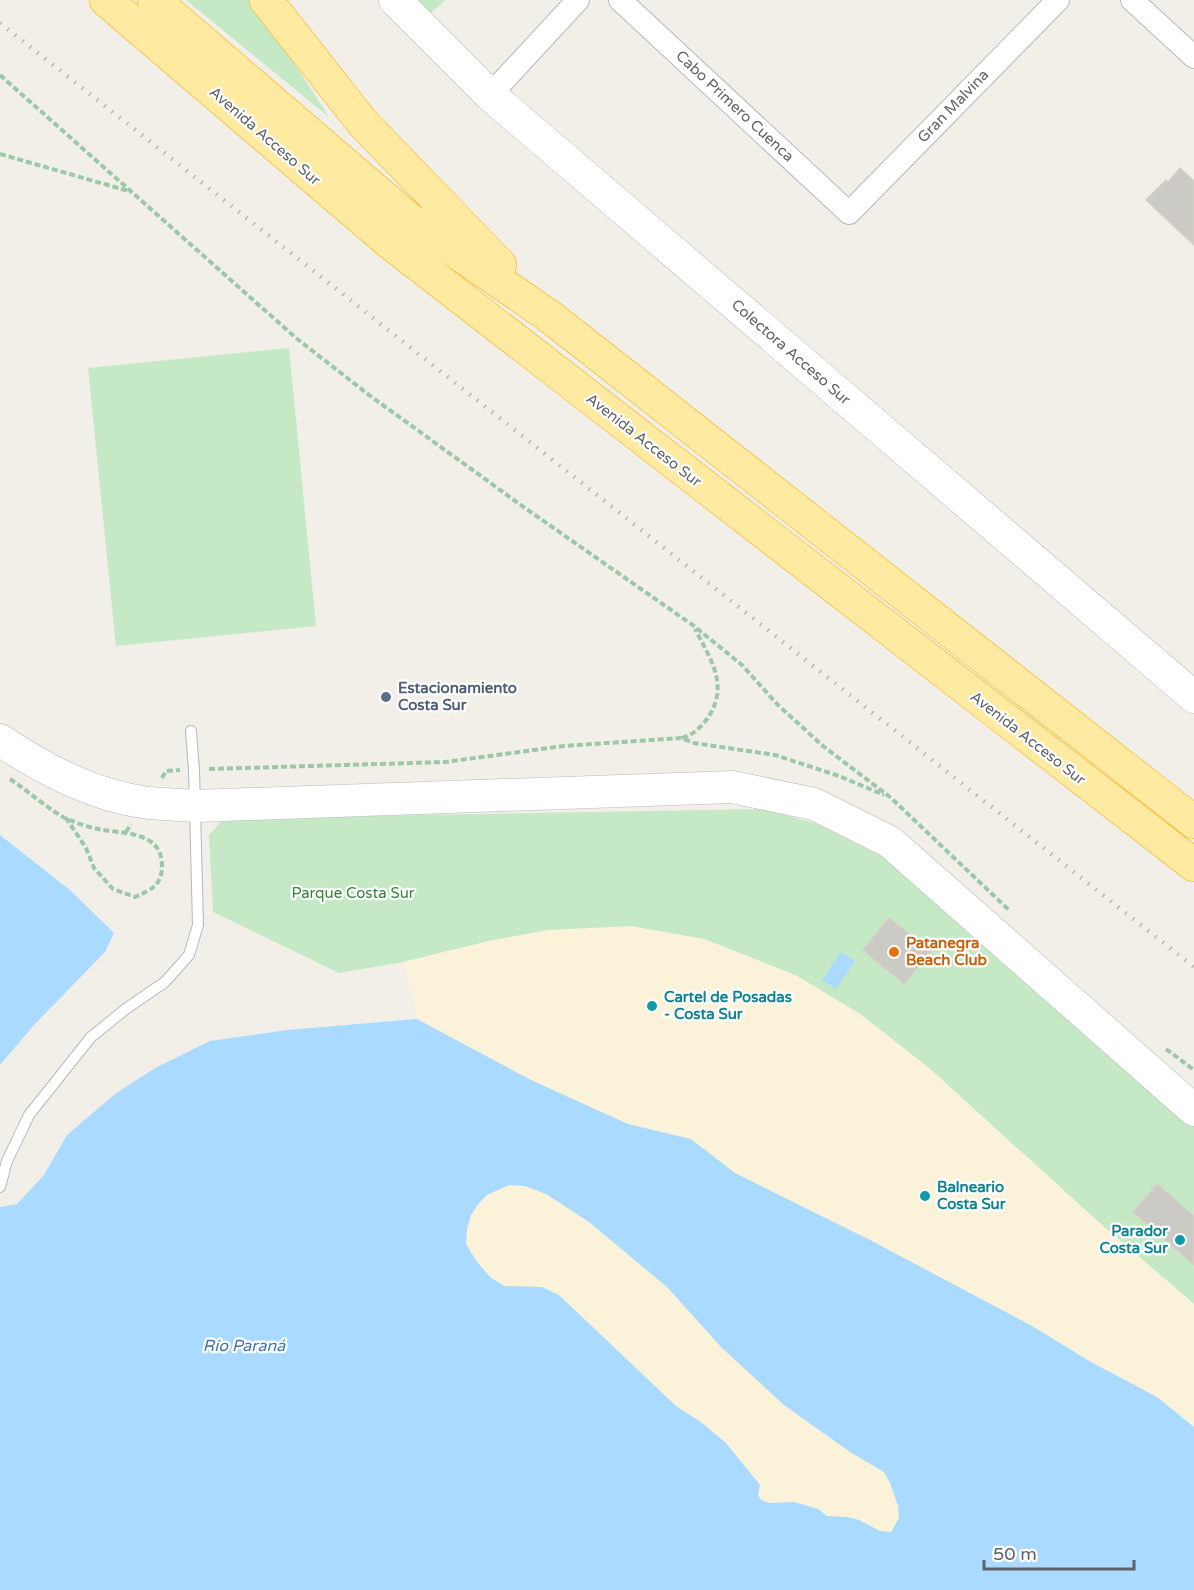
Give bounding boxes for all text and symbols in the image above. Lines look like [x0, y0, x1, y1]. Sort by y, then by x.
street label: Cabo Primero Cuenca [672, 47, 798, 165]
street label: Gran Malvina [914, 66, 992, 146]
street label: Avenida Acceso Sur [206, 83, 324, 189]
street label: Colectora Acceso Sur [728, 295, 854, 409]
street label: Avenida Acceso Sur [583, 389, 705, 491]
place label: Estacionamiento Costa Sur [398, 679, 517, 714]
street label: Avenida Acceso Sur [967, 687, 1089, 789]
marker: Estacionamiento Costa Sur [379, 690, 393, 704]
park label: Parque Costa Sur [291, 884, 415, 902]
place label: Patanegra Beach Club [906, 934, 988, 969]
marker: Patanegra Beach Club [887, 945, 901, 959]
place label: Cartel de Posadas - Costa Sur [664, 988, 792, 1023]
marker: Cartel de Posadas - Costa Sur [645, 999, 659, 1013]
place label: Balneario Costa Sur [937, 1178, 1006, 1213]
marker: Balneario Costa Sur [918, 1189, 932, 1203]
place label: Parador Costa Sur [1100, 1222, 1168, 1257]
marker: Parador Costa Sur [1173, 1233, 1187, 1247]
water label: Río Paraná [203, 1336, 286, 1356]
scale bar [984, 1533, 1134, 1571]
text: 50 m [993, 1543, 1037, 1565]

